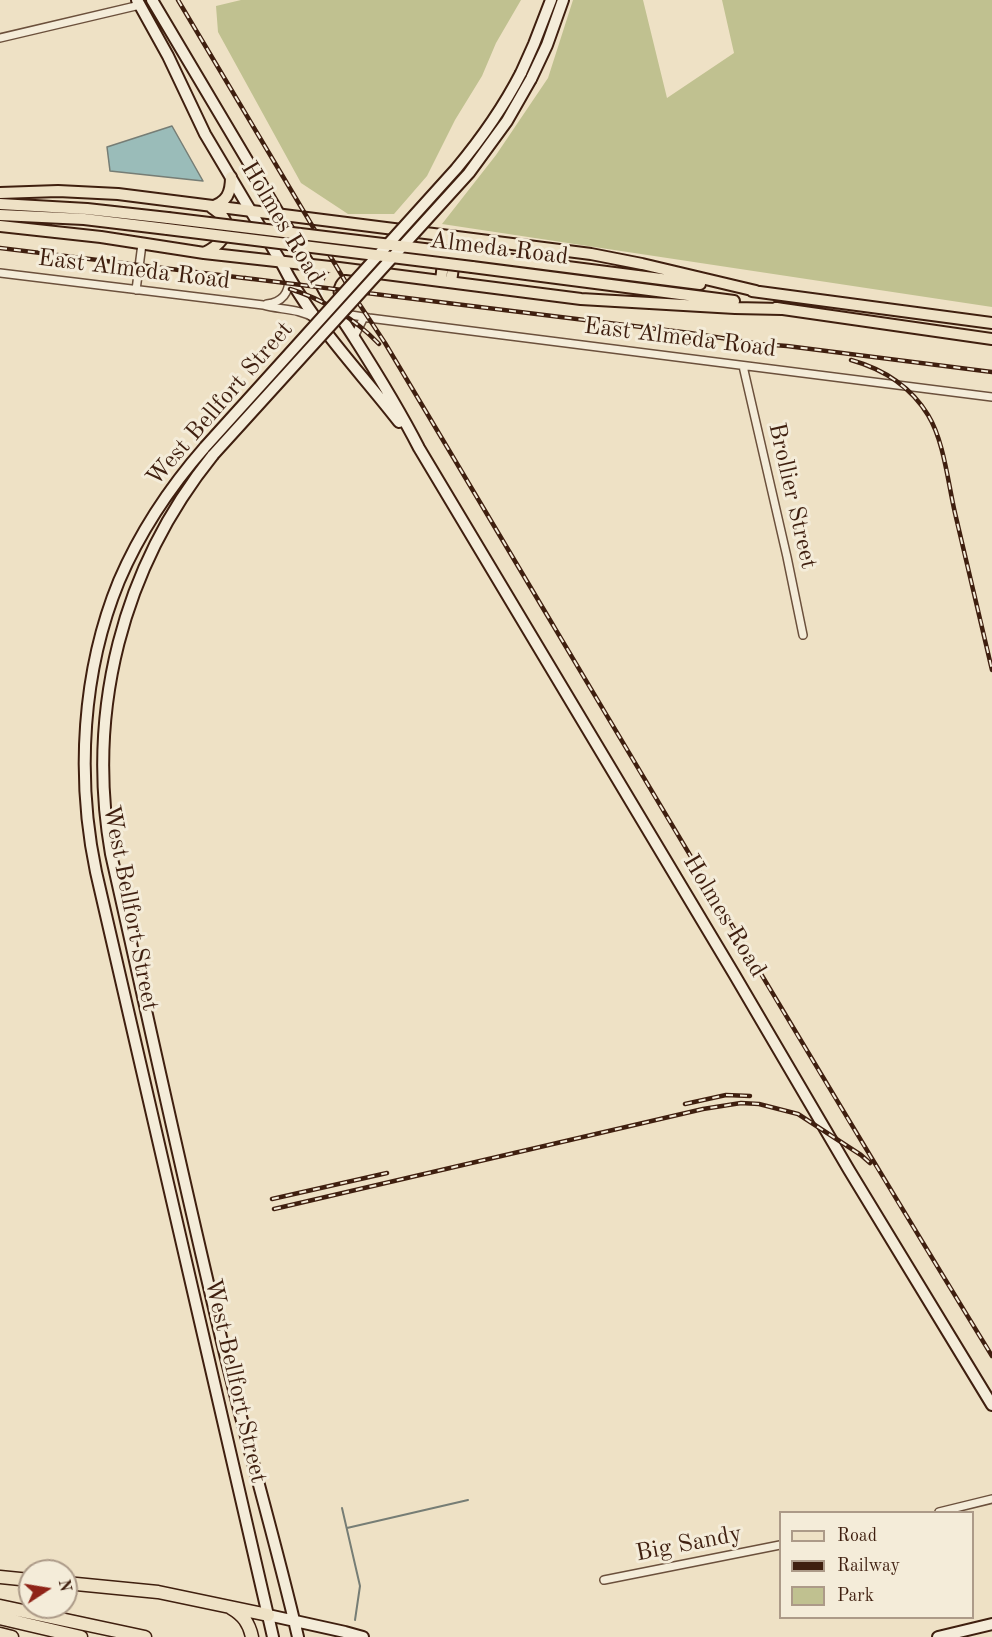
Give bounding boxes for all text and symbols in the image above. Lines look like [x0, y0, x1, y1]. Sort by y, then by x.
street label: Holmes Road [234, 156, 330, 290]
street label: Almeda Road [428, 226, 570, 272]
street label: East Almeda Road [36, 244, 232, 296]
street label: East Almeda Road [582, 312, 778, 364]
street label: West Bellfort Street [141, 316, 299, 492]
street label: Brollier Street [761, 420, 823, 572]
street label: West Bellfort Street [96, 803, 164, 1013]
street label: Holmes Road [676, 849, 772, 983]
street label: West Bellfort Street [197, 1276, 273, 1486]
legend [779, 1511, 974, 1619]
street label: Big Sandy [633, 1520, 745, 1568]
text: Road [837, 1527, 877, 1545]
text: Railway [837, 1557, 900, 1575]
north arrow [18, 1559, 78, 1619]
text: N [55, 1578, 73, 1593]
text: Park [837, 1587, 874, 1605]

